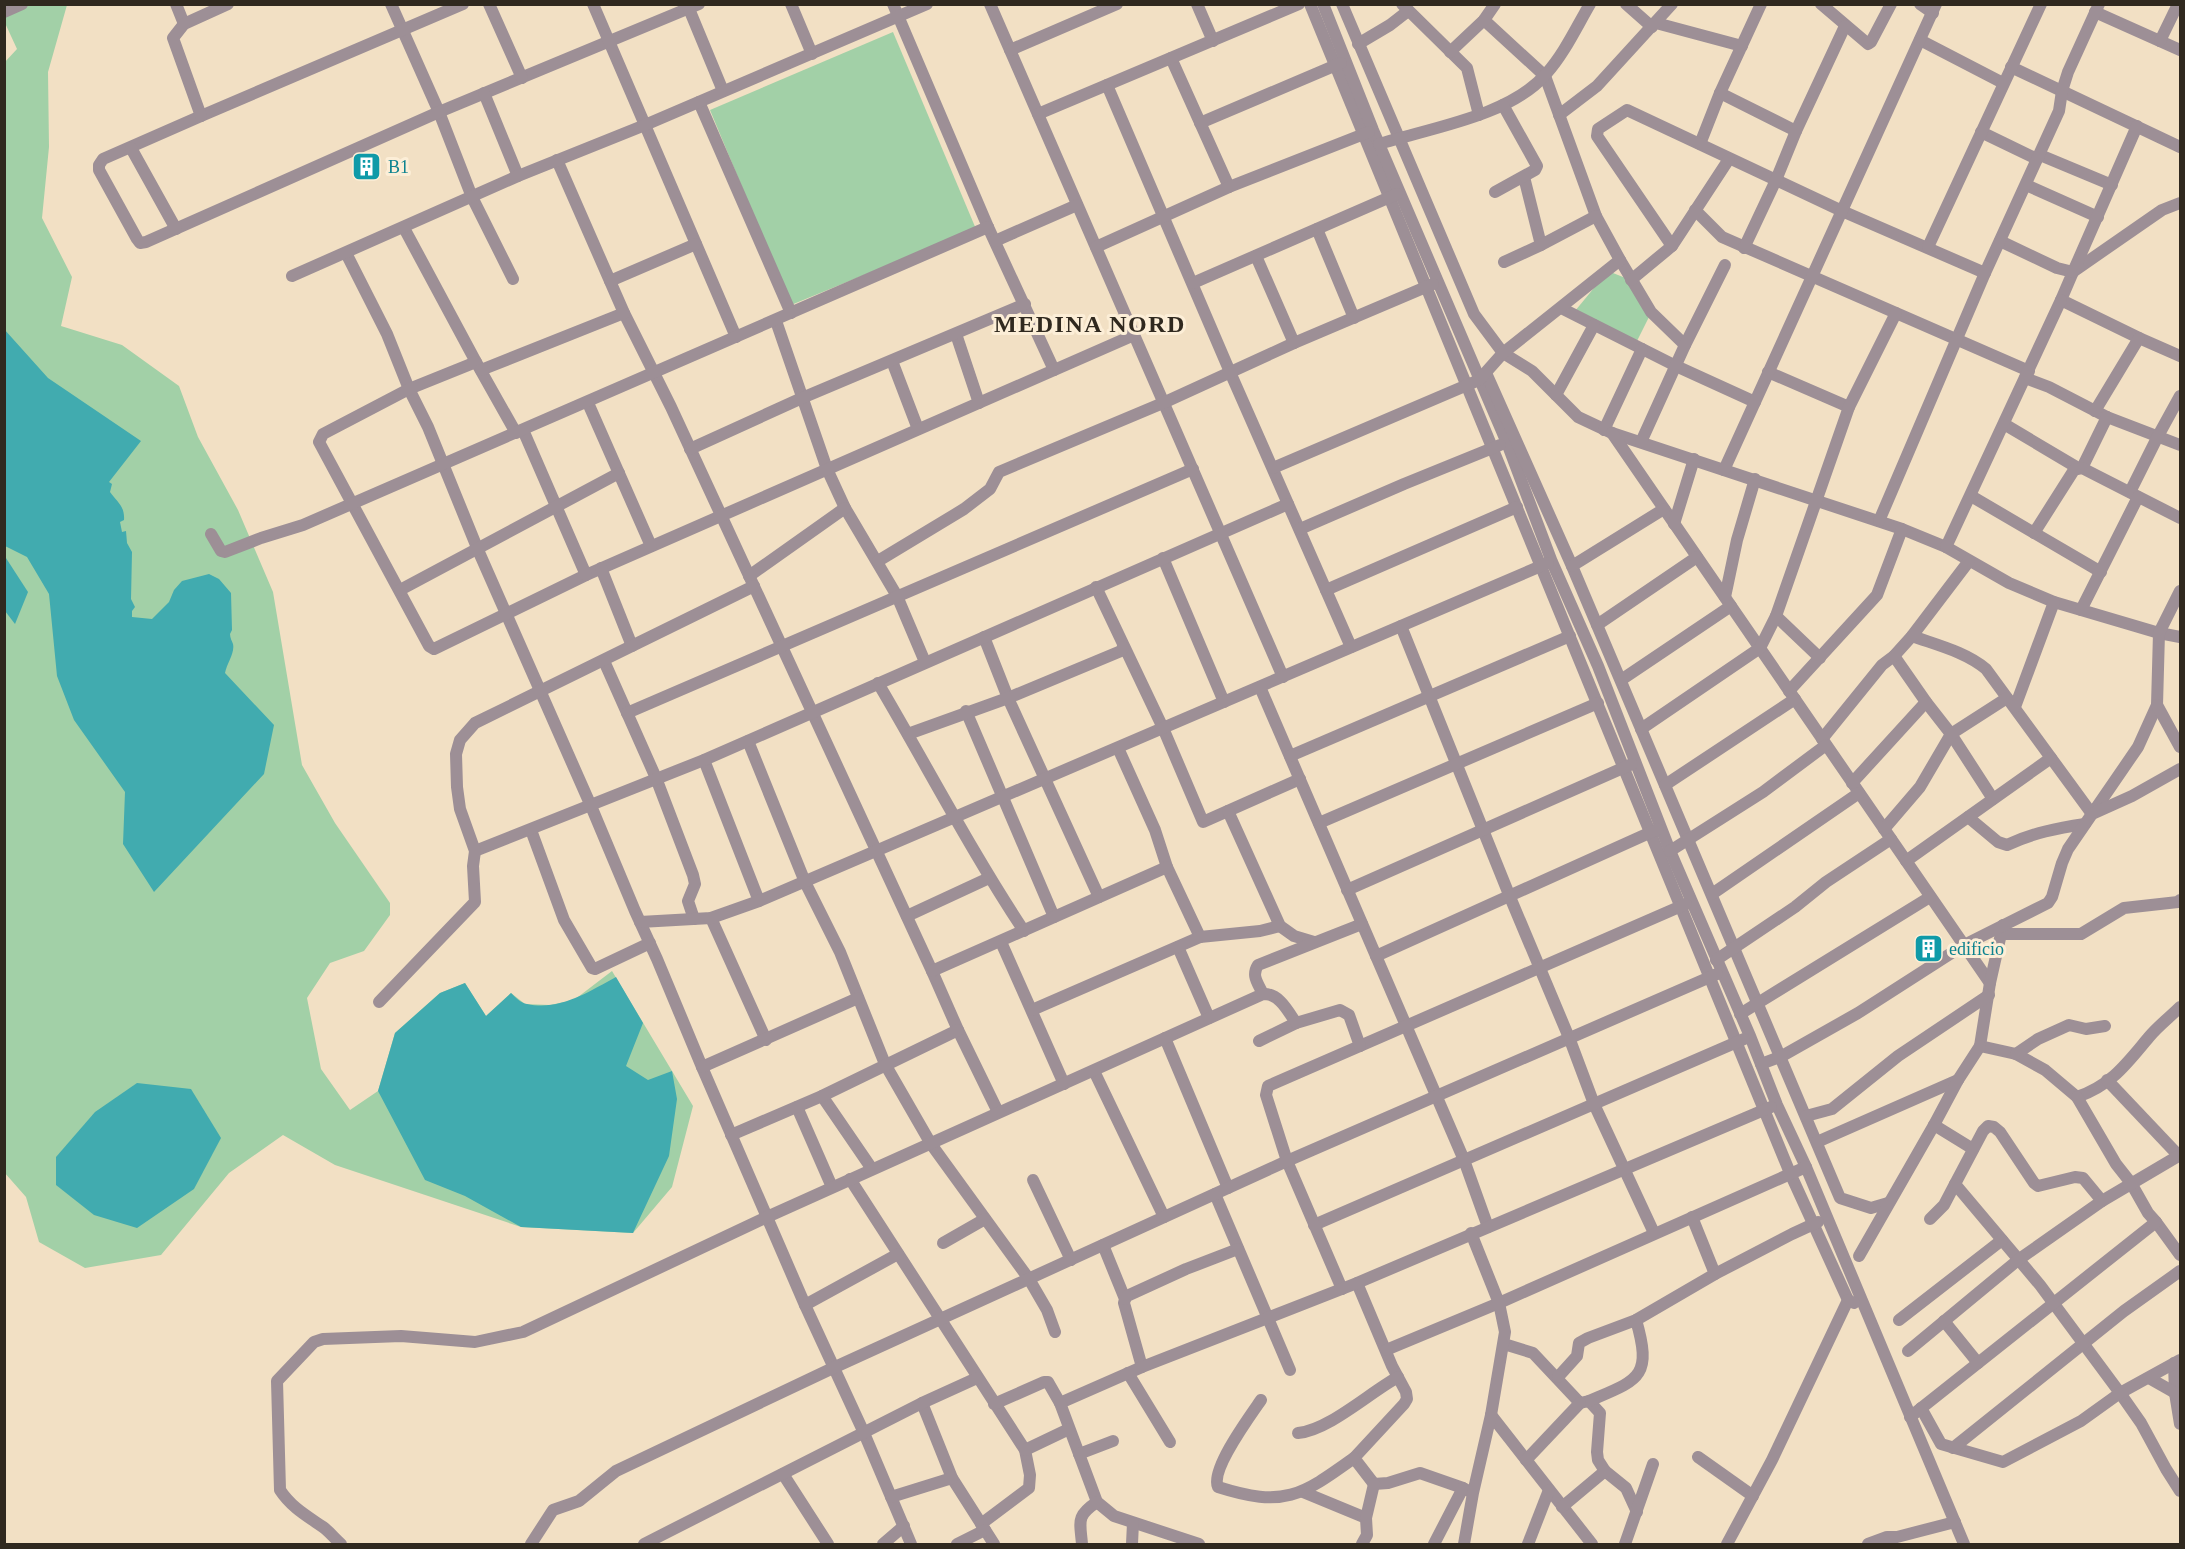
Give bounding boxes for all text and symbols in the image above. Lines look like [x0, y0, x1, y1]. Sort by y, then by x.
building icon: B1 [351, 151, 383, 183]
place label: B1 [388, 157, 409, 177]
district label: MEDINA NORD [994, 311, 1186, 337]
building icon: edificio [1912, 933, 1944, 965]
place label: edificio [1949, 939, 2004, 959]

